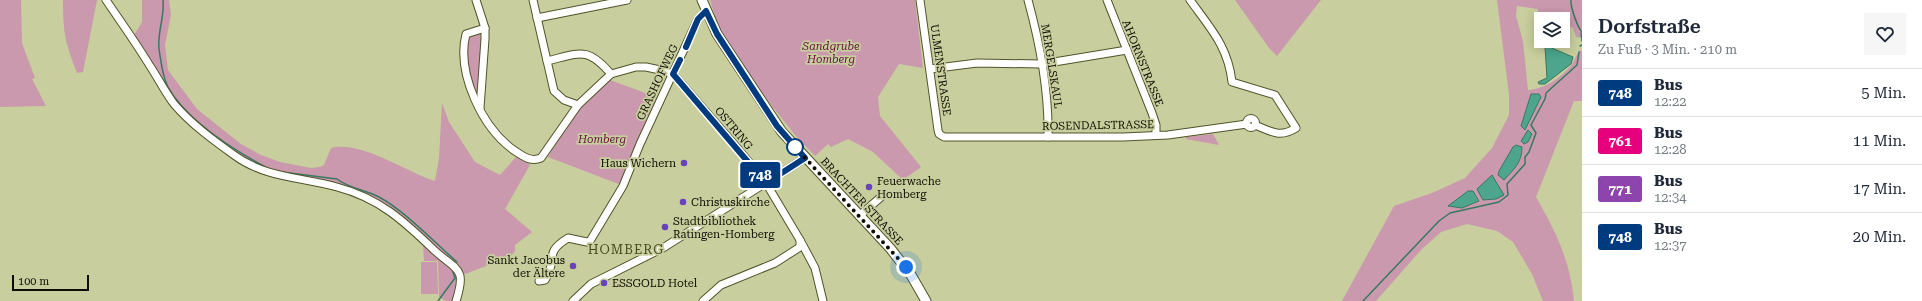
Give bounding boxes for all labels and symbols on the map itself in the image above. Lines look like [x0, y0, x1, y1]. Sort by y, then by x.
street label: AHORNSTRASSE [1119, 18, 1166, 108]
street label: ULMENSTRASSE [928, 23, 953, 117]
street label: MERGELSKAUL [1038, 23, 1065, 110]
park label: Sandgrube Homberg [801, 40, 860, 66]
street label: GRASHOFWEG [634, 42, 681, 122]
street label: OSTRING [712, 104, 756, 153]
street label: ROSENDALSTRASSE [1042, 118, 1154, 133]
park label: Homberg [577, 133, 627, 146]
unlabelled marker [786, 138, 804, 156]
street label: BRACHTER STRASSE [818, 155, 906, 248]
place label: Haus Wichern [601, 157, 676, 170]
marker: Haus Wichern [679, 158, 689, 168]
line badge: 748 [737, 162, 783, 188]
place label: Feuerwache Homberg [877, 175, 941, 201]
marker: Feuerwache Homberg [864, 182, 874, 192]
place label: Christuskirche [691, 196, 770, 209]
marker: Christuskirche [678, 197, 688, 207]
place label: Stadtbibliothek Ratingen-Homberg [673, 215, 775, 241]
marker: Stadtbibliothek Ratingen-Homberg [660, 222, 670, 232]
district label: HOMBERG [588, 242, 664, 257]
place label: Sankt Jacobus der Ältere [487, 254, 565, 280]
your location [896, 257, 916, 277]
marker: Sankt Jacobus der Ältere [568, 261, 578, 271]
scale bar [12, 273, 89, 292]
place label: ESSGOLD Hotel [612, 277, 698, 290]
marker: ESSGOLD Hotel [599, 278, 609, 288]

